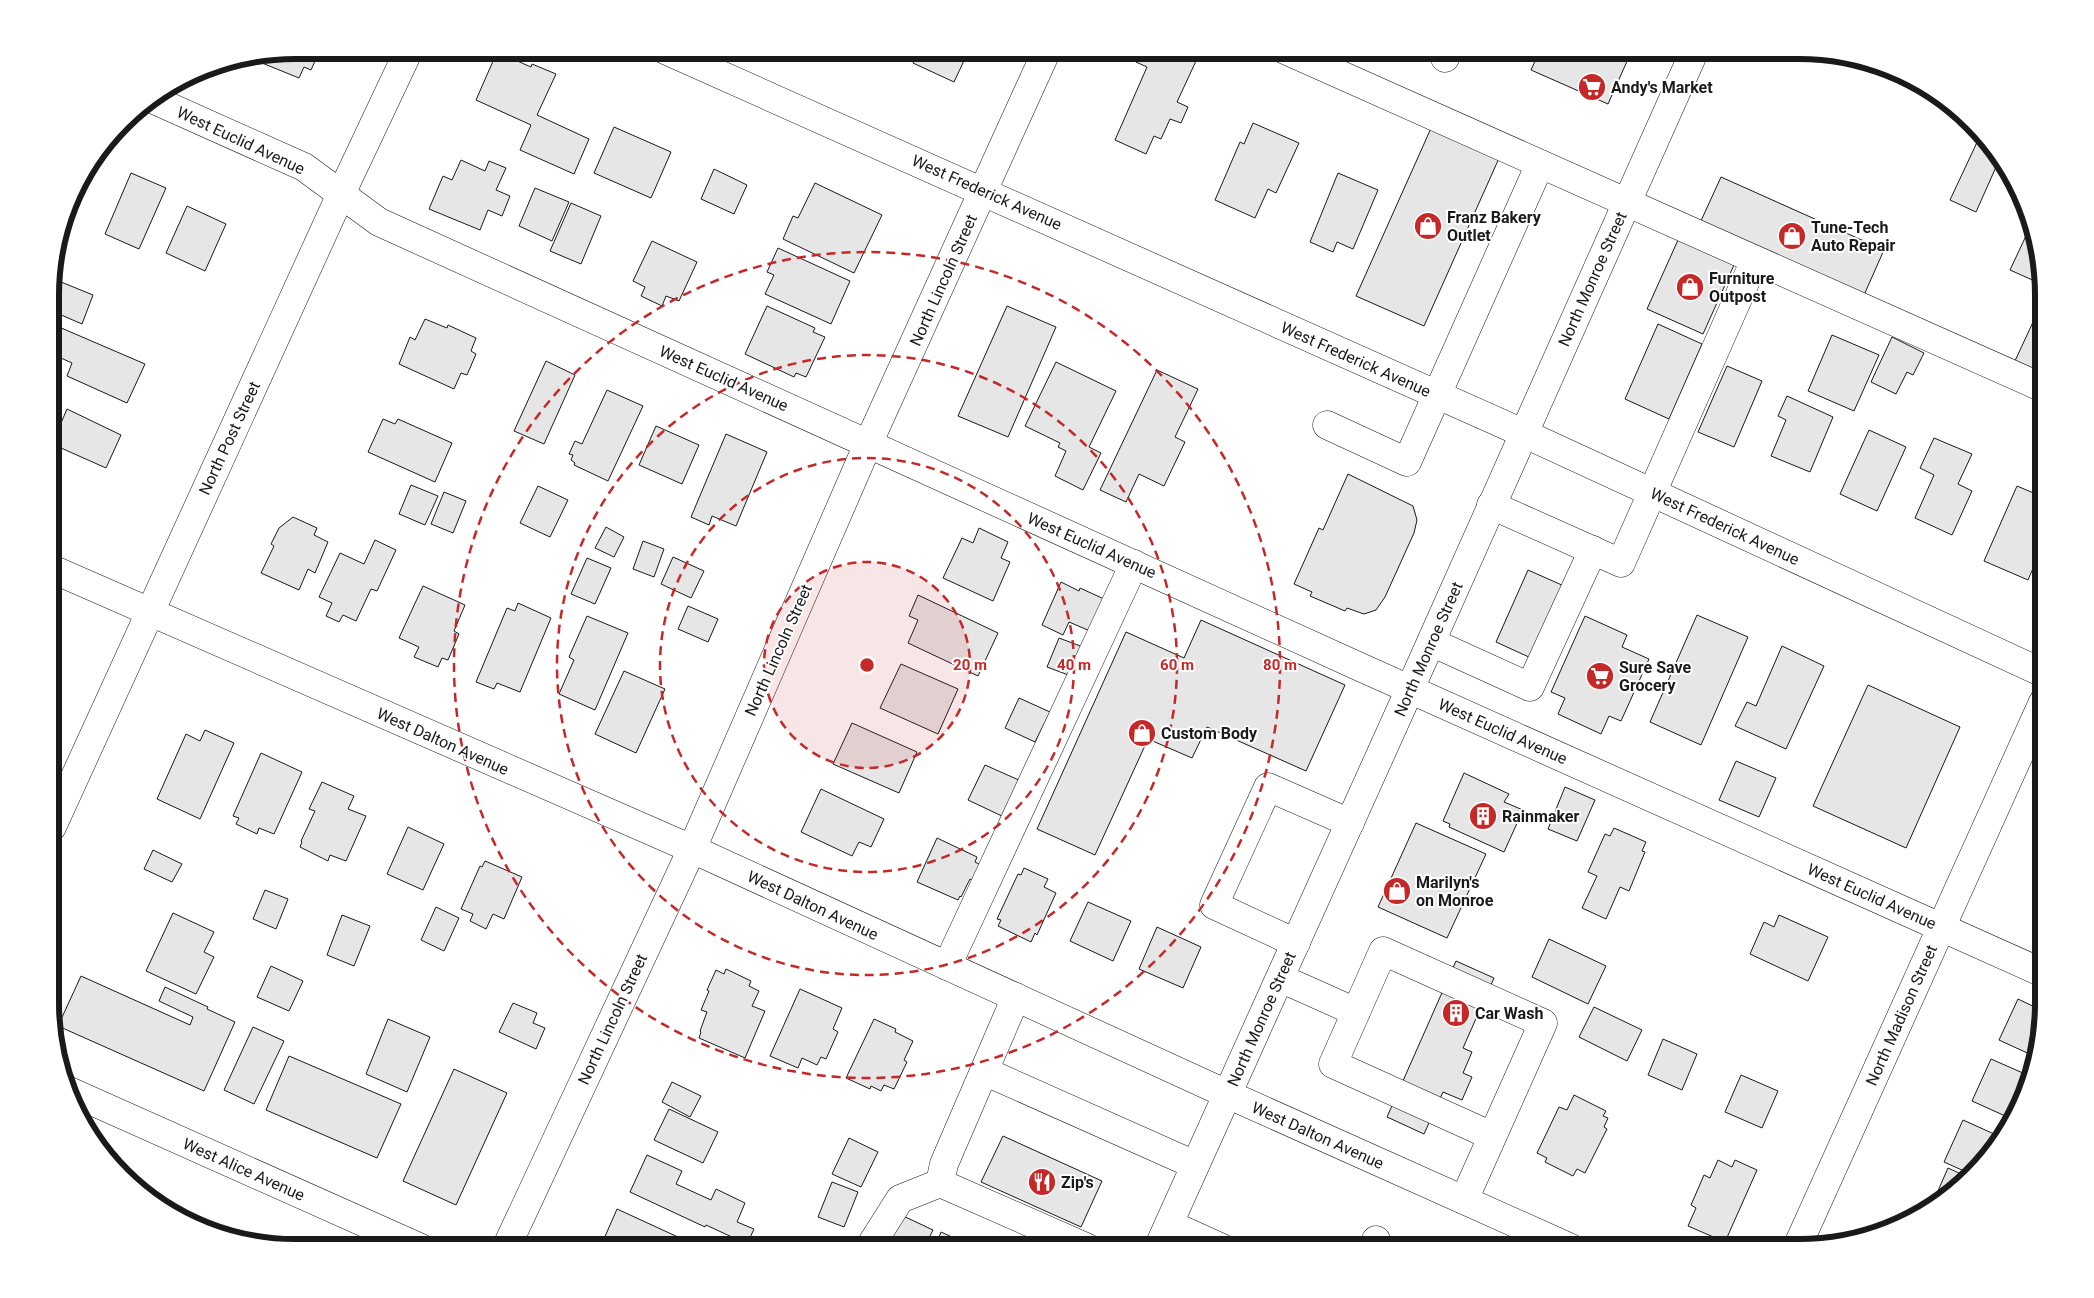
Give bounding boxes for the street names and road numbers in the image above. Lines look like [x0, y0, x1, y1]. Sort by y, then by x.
street label: West Euclid Avenue [174, 102, 308, 178]
street label: West Frederick Avenue [909, 151, 1065, 234]
street label: North Monroe Street [1554, 209, 1631, 349]
street label: North Lincoln Street [906, 211, 981, 349]
street label: West Frederick Avenue [1278, 318, 1434, 401]
street label: West Euclid Avenue [656, 341, 791, 415]
street label: North Post Street [195, 378, 264, 498]
street label: West Frederick Avenue [1647, 484, 1802, 569]
street label: West Euclid Avenue [1024, 508, 1159, 582]
street label: North Monroe Street [1390, 579, 1467, 719]
street label: North Lincoln Street [741, 581, 816, 719]
street label: West Euclid Avenue [1435, 694, 1570, 768]
street label: West Dalton Avenue [374, 704, 512, 779]
street label: West Euclid Avenue [1804, 859, 1939, 933]
street label: West Dalton Avenue [744, 867, 881, 944]
street label: North Madison Street [1862, 942, 1941, 1089]
street label: North Monroe Street [1223, 949, 1300, 1089]
street label: North Lincoln Street [574, 951, 651, 1088]
street label: West Dalton Avenue [1249, 1098, 1387, 1173]
street label: West Alice Avenue [180, 1134, 308, 1205]

